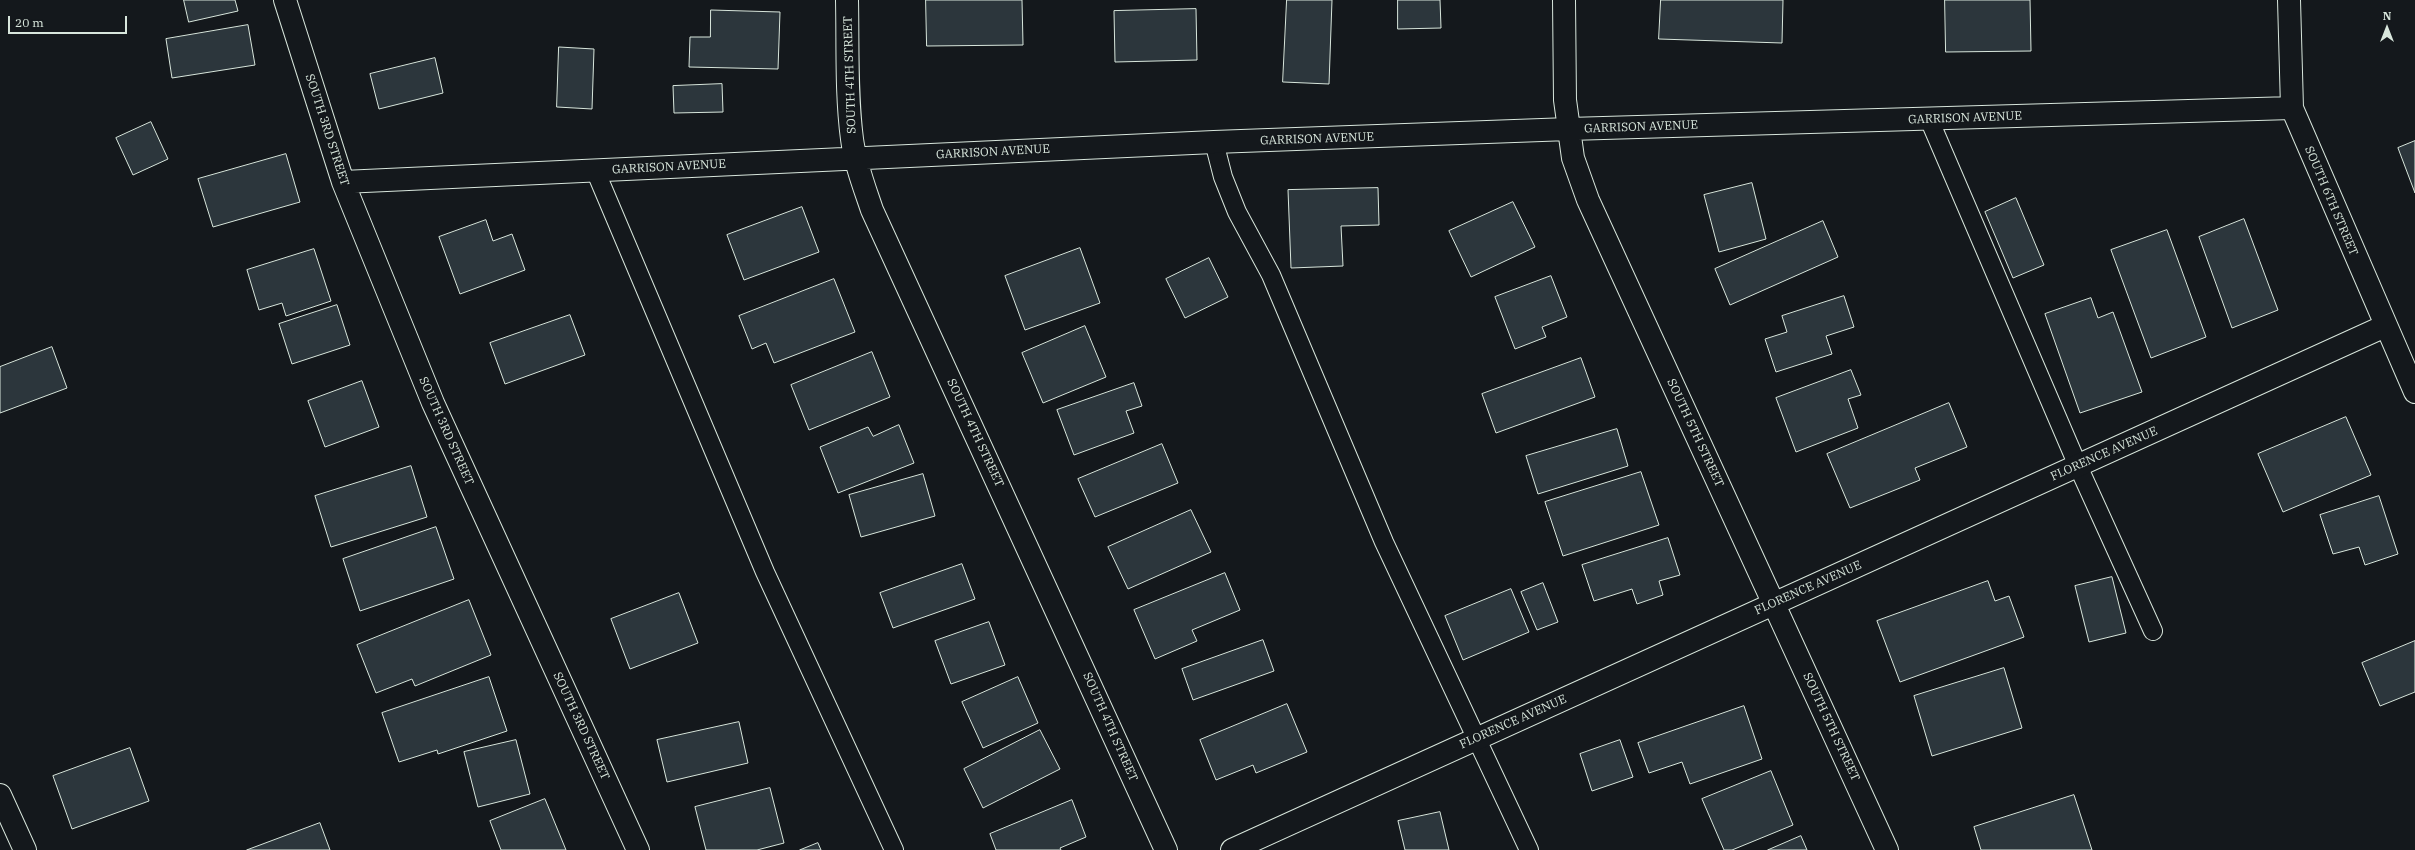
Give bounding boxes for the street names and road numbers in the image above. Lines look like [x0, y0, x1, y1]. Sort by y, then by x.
street label: SOUTH 4TH STREET [841, 16, 859, 134]
street label: SOUTH 3RD STREET [302, 72, 352, 188]
street label: GARRISON AVENUE [1908, 109, 2022, 127]
street label: GARRISON AVENUE [1584, 118, 1698, 136]
street label: GARRISON AVENUE [1260, 130, 1374, 148]
street label: GARRISON AVENUE [936, 142, 1050, 162]
street label: SOUTH 6TH STREET [2301, 144, 2361, 258]
street label: GARRISON AVENUE [612, 157, 726, 177]
street label: SOUTH 3RD STREET [416, 375, 476, 487]
street label: SOUTH 4TH STREET [944, 377, 1006, 489]
street label: SOUTH 5TH STREET [1664, 377, 1726, 489]
street label: FLORENCE AVENUE [2048, 424, 2160, 484]
street label: FLORENCE AVENUE [1752, 558, 1864, 618]
street label: SOUTH 3RD STREET [550, 670, 612, 782]
street label: SOUTH 4TH STREET [1079, 670, 1141, 784]
street label: SOUTH 5TH STREET [1800, 671, 1862, 783]
street label: FLORENCE AVENUE [1457, 692, 1569, 752]

